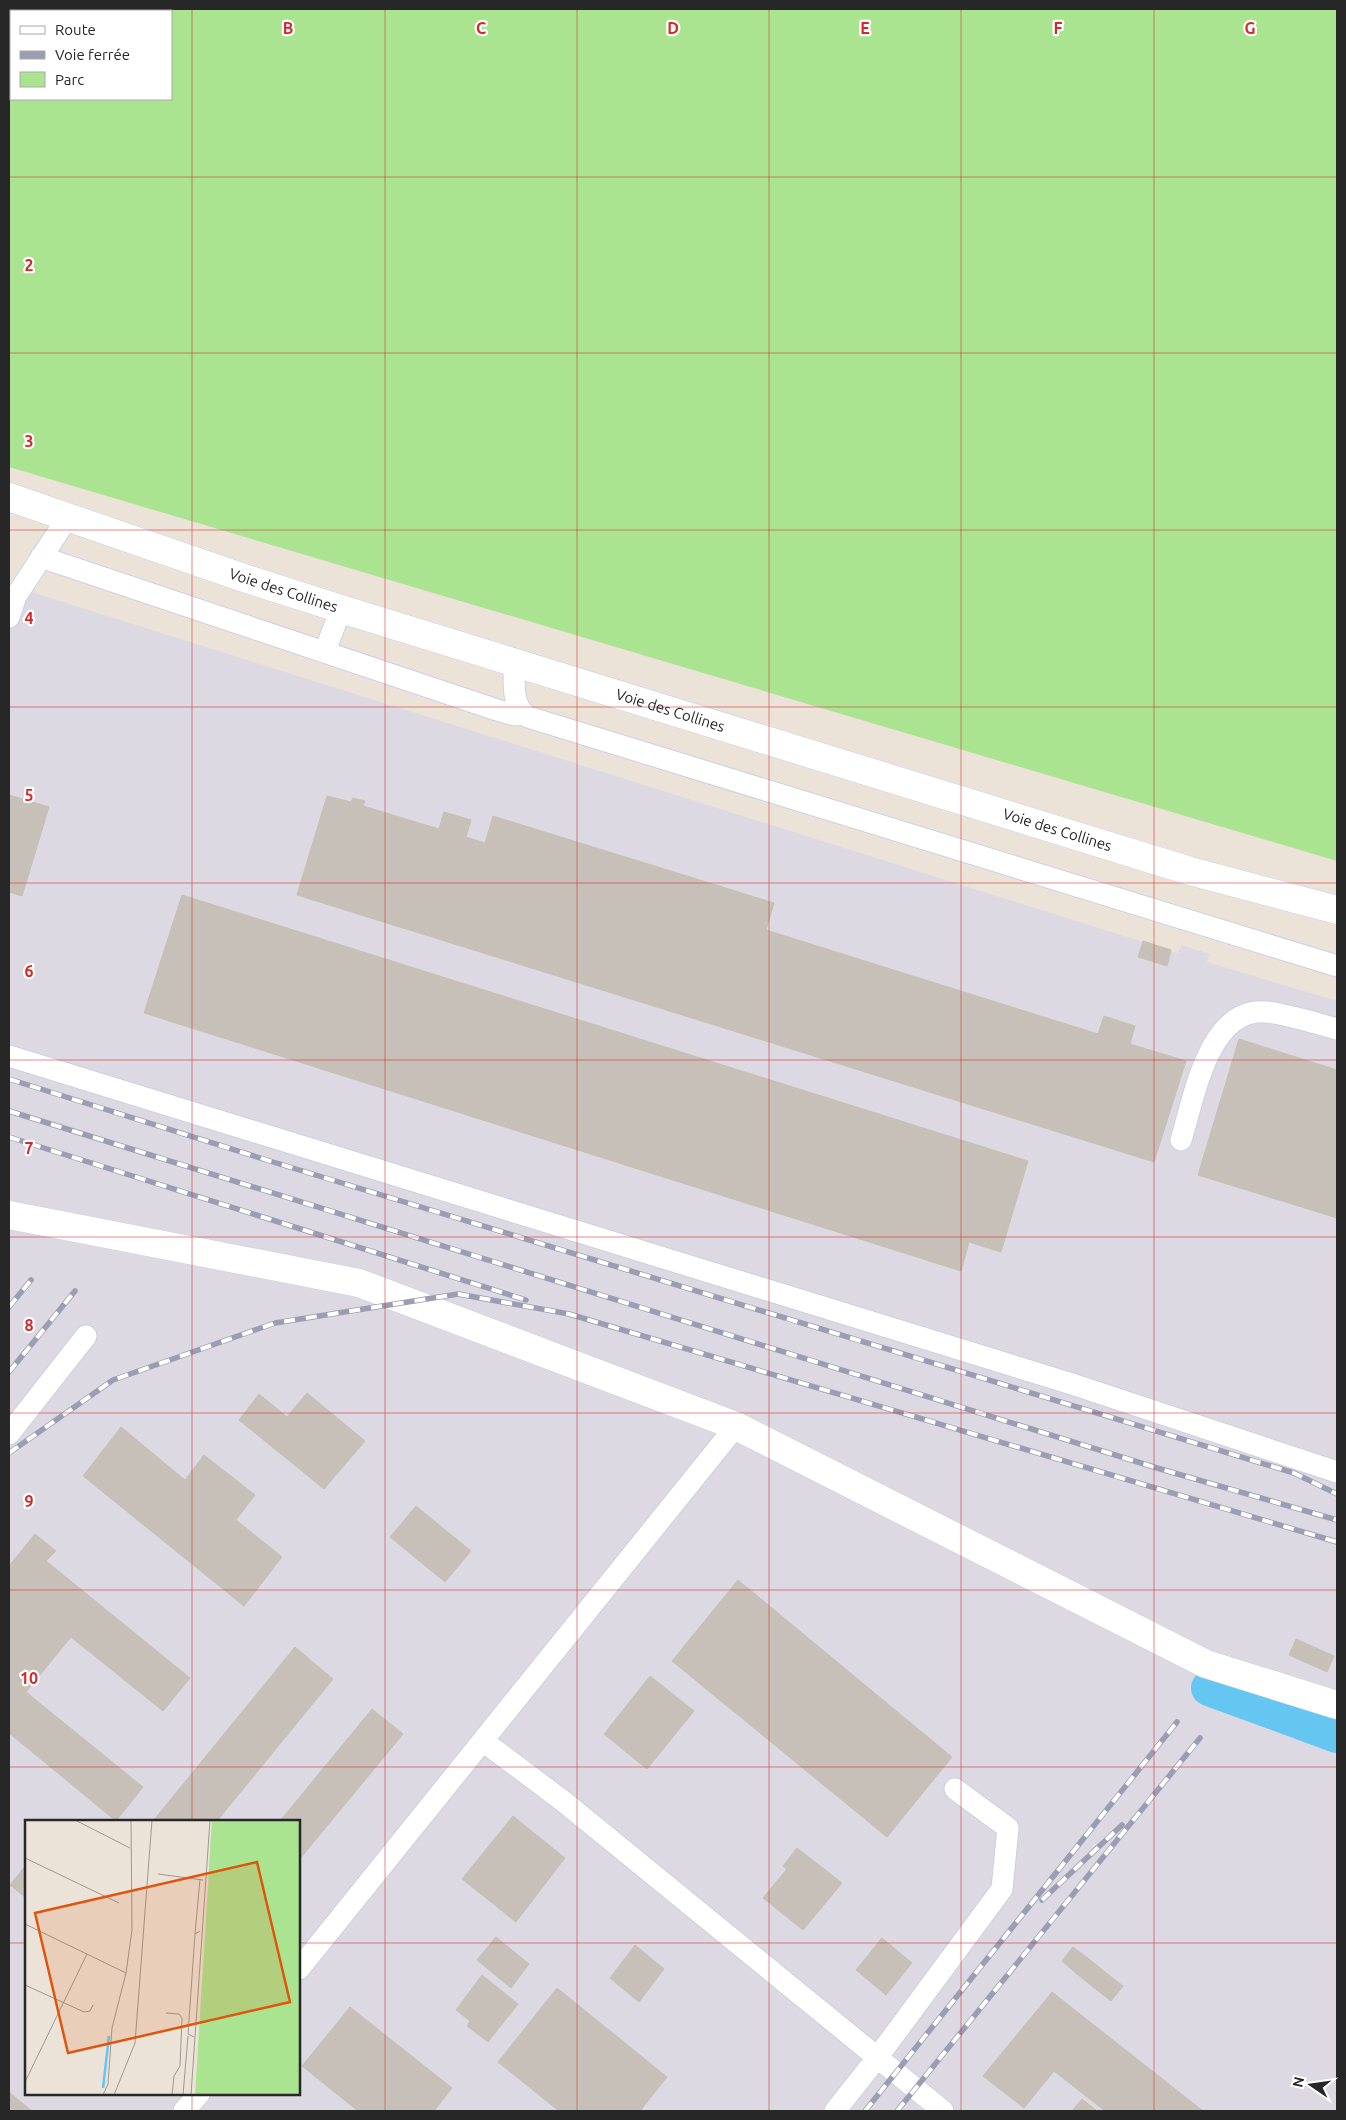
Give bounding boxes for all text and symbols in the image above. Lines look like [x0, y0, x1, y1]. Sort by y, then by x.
legend [10, 10, 172, 100]
text: B [283, 19, 293, 37]
text: C [476, 19, 486, 37]
text: D [667, 19, 679, 37]
text: E [860, 19, 870, 37]
text: F [1054, 19, 1063, 37]
text: G [1244, 19, 1256, 37]
text: Route [55, 21, 96, 38]
text: Voie ferrée [55, 46, 130, 63]
text: Parc [55, 71, 84, 88]
text: 2 [24, 256, 34, 274]
text: 3 [24, 432, 34, 450]
street label: Voie des Collines [227, 565, 340, 615]
text: 4 [24, 609, 34, 627]
street label: Voie des Collines [614, 685, 727, 735]
text: 5 [24, 786, 34, 804]
street label: Voie des Collines [1001, 805, 1114, 854]
text: 6 [24, 962, 34, 980]
text: 7 [24, 1139, 34, 1157]
text: 8 [24, 1316, 34, 1334]
text: 9 [24, 1492, 34, 1510]
text: 10 [20, 1669, 38, 1687]
inset map [25, 1820, 300, 2095]
north arrow [1286, 2060, 1336, 2110]
text: N [1289, 2075, 1307, 2089]

